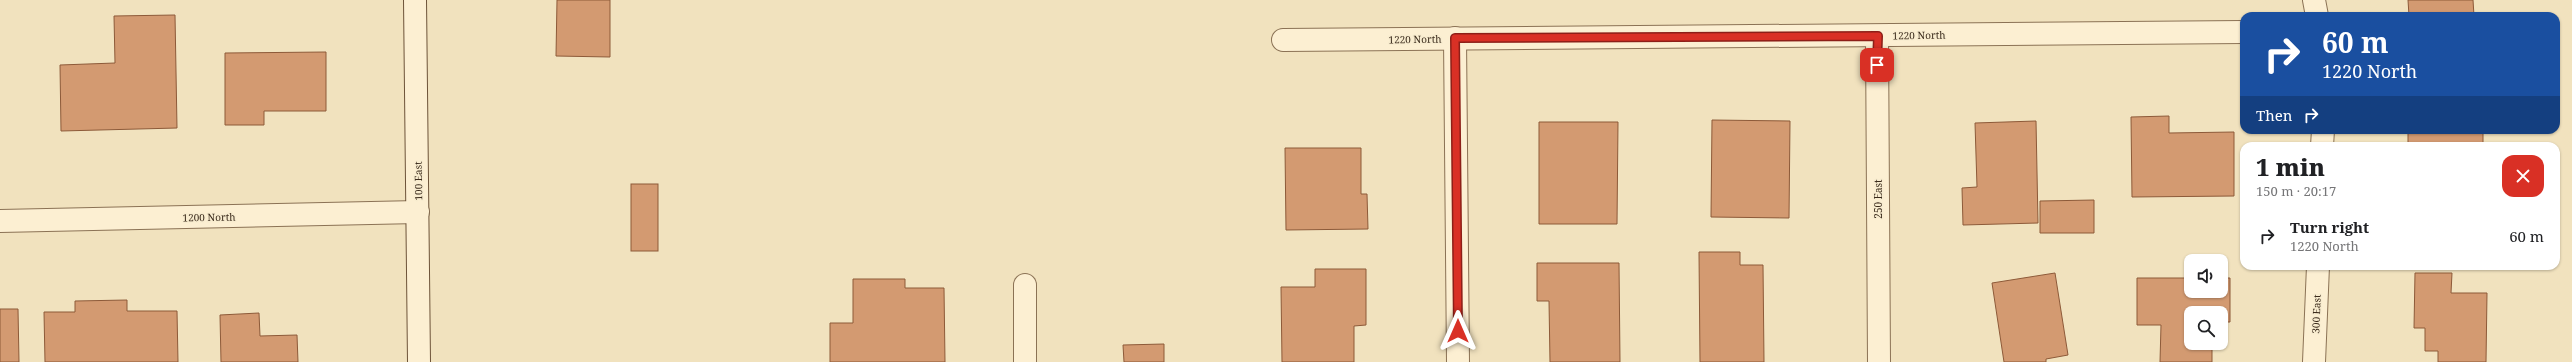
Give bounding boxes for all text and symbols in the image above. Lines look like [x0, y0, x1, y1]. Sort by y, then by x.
text: 60 m [2322, 23, 2389, 61]
street label: 1220 North [1892, 28, 1946, 42]
icon: right [2256, 28, 2308, 80]
street label: 1220 North [1388, 32, 1442, 46]
pin [1860, 48, 1894, 82]
icon: arrive [1866, 54, 1888, 76]
text: 1220 North [2322, 59, 2417, 83]
icon: right [2300, 104, 2322, 126]
text: Then [2256, 105, 2292, 125]
text: 1 min [2256, 150, 2325, 183]
button: close [2502, 155, 2544, 197]
street label: 100 East [411, 161, 425, 201]
street label: 250 East [1871, 179, 1885, 219]
text: 150 m · 20:17 [2256, 182, 2336, 200]
street label: 1200 North [182, 210, 236, 224]
text: Turn right [2290, 217, 2369, 237]
icon: right [2256, 225, 2278, 247]
text: 60 m [2509, 226, 2544, 246]
text: 1220 North [2290, 237, 2359, 255]
map controls [2184, 254, 2228, 350]
button: sound [2184, 254, 2228, 298]
street label: 300 East [2308, 294, 2324, 334]
button: search [2184, 306, 2228, 350]
position arrow [1437, 310, 1479, 352]

